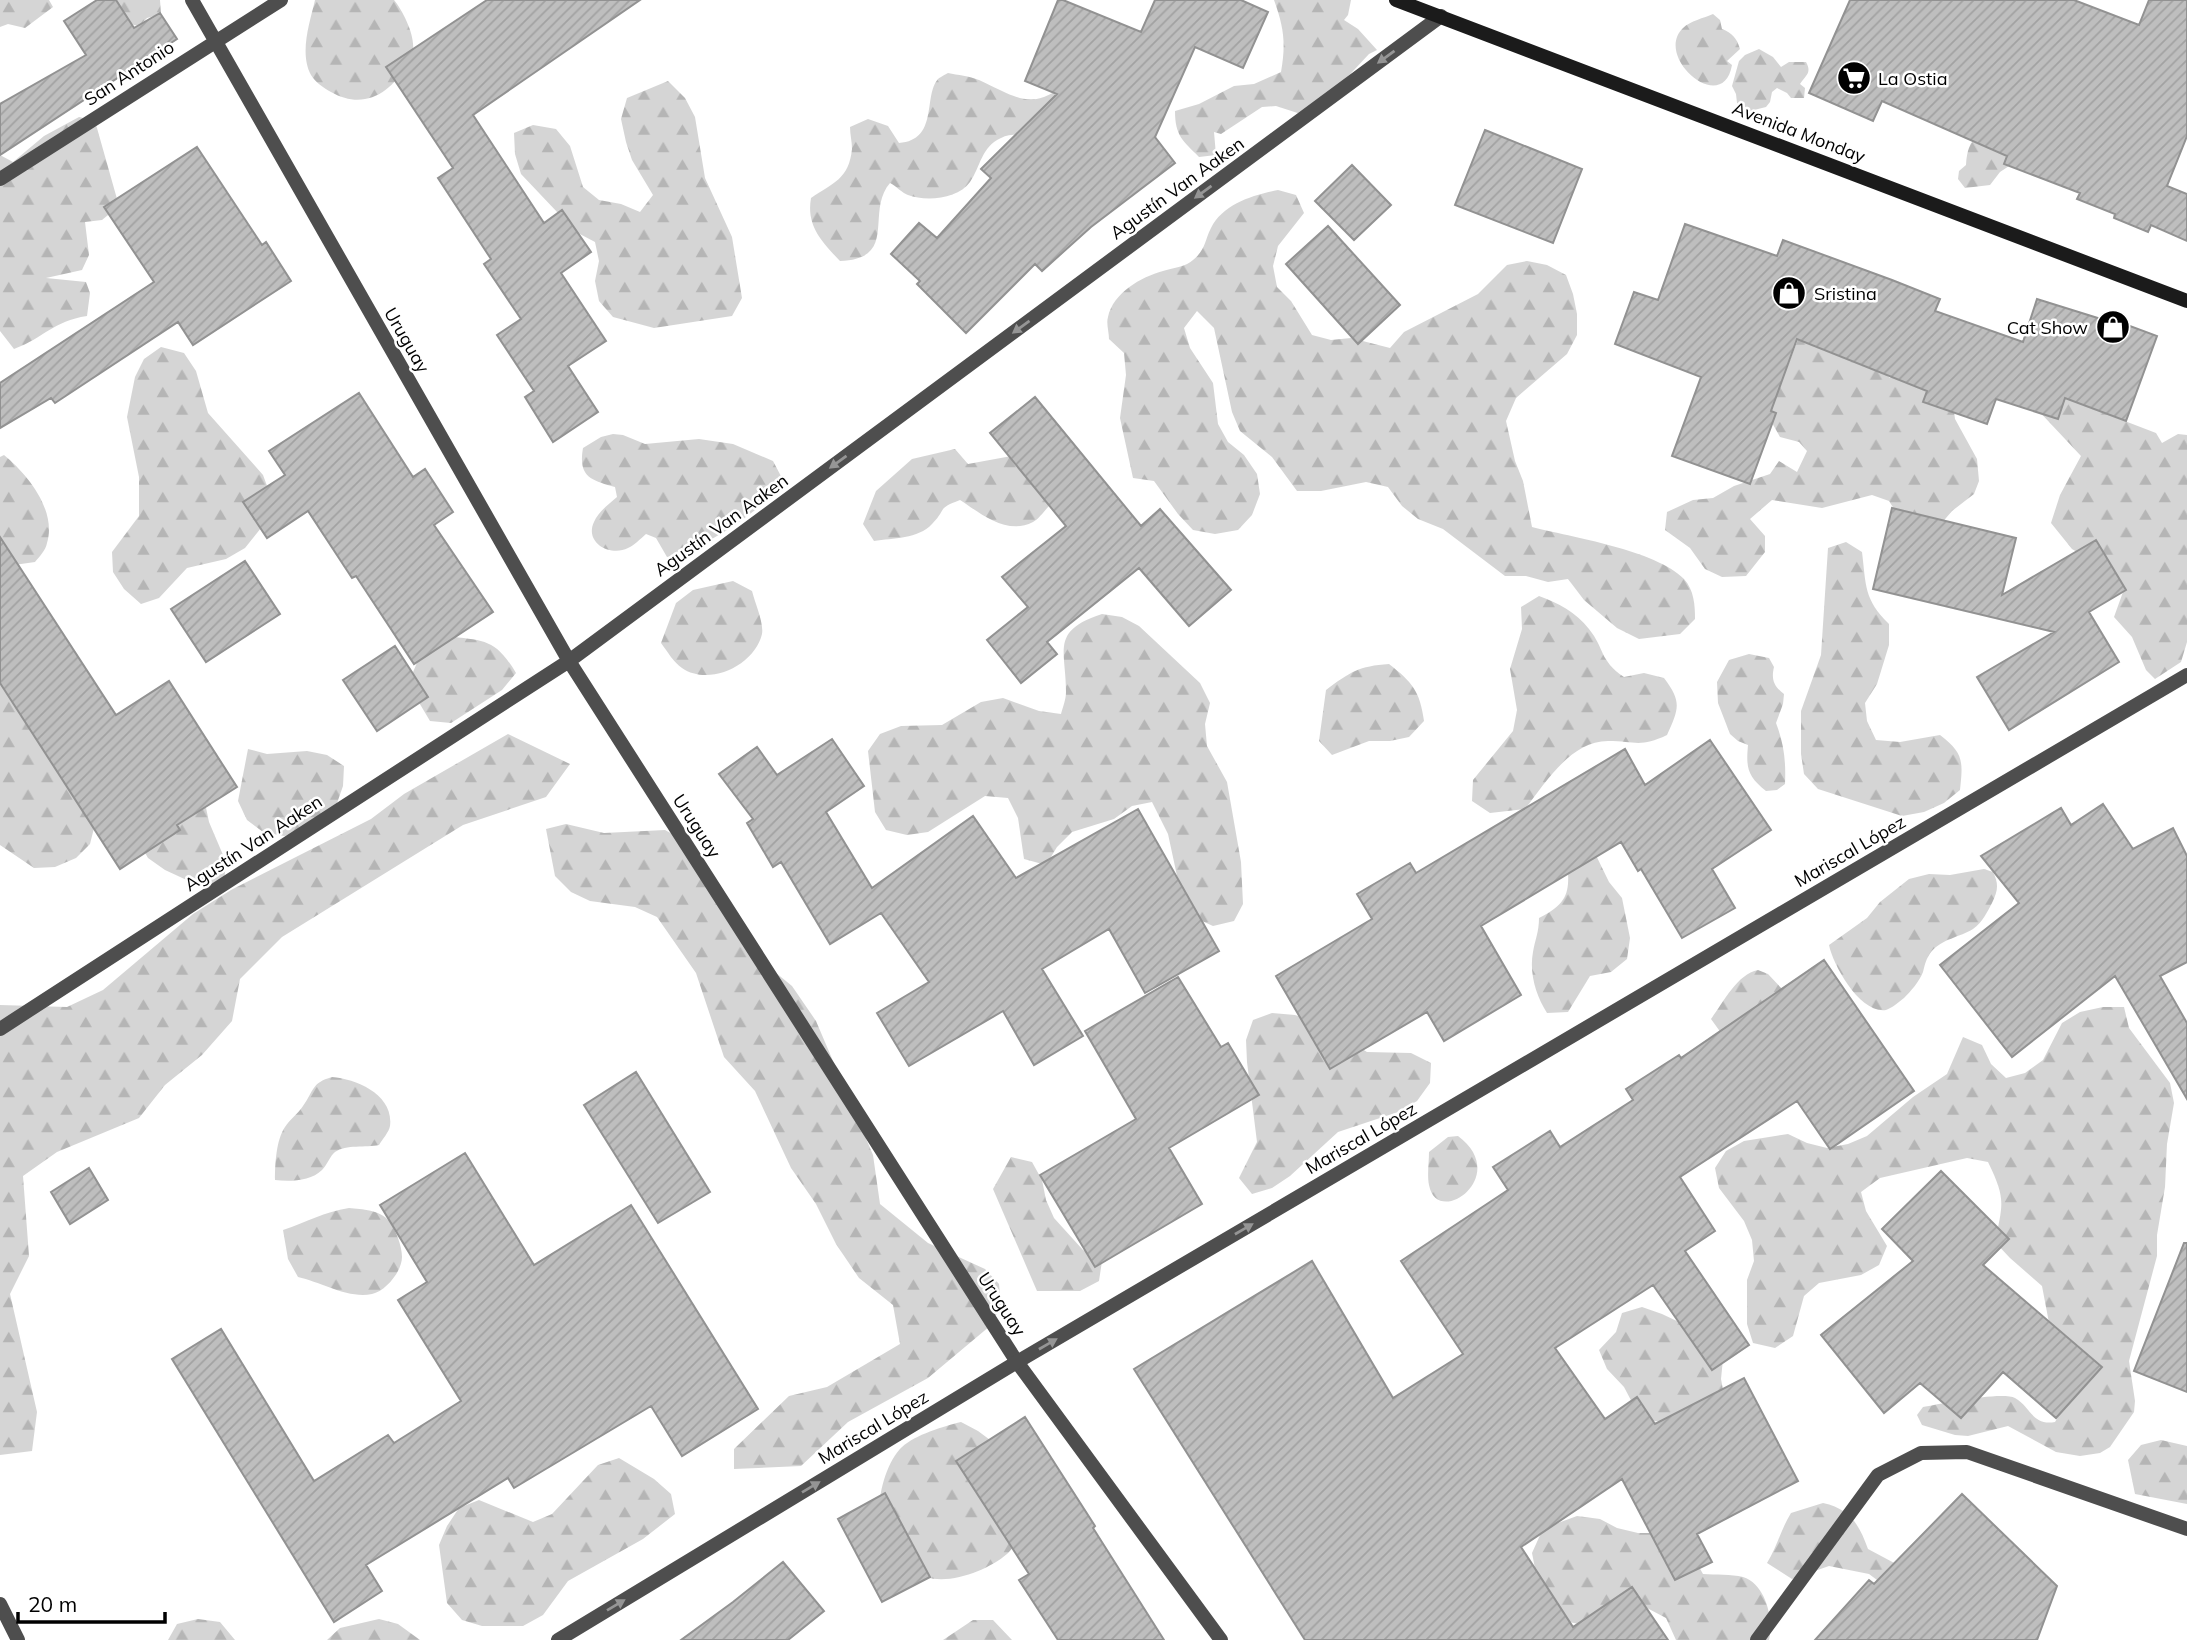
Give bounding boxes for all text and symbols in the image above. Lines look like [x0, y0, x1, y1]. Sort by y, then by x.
street label: San Antonio [80, 35, 178, 111]
one-way arrow [1377, 50, 1396, 64]
supermarket icon: La Ostia [1835, 59, 1873, 97]
place label: La Ostia [1878, 67, 1947, 90]
street label: Avenida Monday [1729, 96, 1869, 168]
street label: Agustín Van Aaken [1106, 132, 1248, 244]
one-way arrow [1194, 185, 1213, 199]
shop icon: Sristina [1770, 274, 1808, 312]
place label: Sristina [1814, 282, 1877, 305]
street label: Uruguay [379, 303, 435, 377]
shop icon: Cat Show [2094, 308, 2132, 346]
place label: Cat Show [2007, 316, 2088, 339]
one-way arrow [1012, 320, 1030, 335]
one-way arrow [829, 455, 847, 470]
street label: Agustín Van Aaken [650, 469, 792, 581]
street label: Agustín Van Aaken [180, 790, 326, 896]
street label: Uruguay [668, 790, 726, 863]
street label: Mariscal López [1790, 810, 1910, 892]
street label: Mariscal López [1301, 1097, 1421, 1179]
one-way arrow [1234, 1223, 1254, 1235]
street label: Uruguay [973, 1268, 1031, 1341]
one-way arrow [1038, 1338, 1057, 1350]
street label: Mariscal López [814, 1385, 932, 1469]
one-way arrow [801, 1481, 821, 1494]
scale bar [18, 1580, 164, 1624]
text: 20 m [28, 1591, 77, 1617]
one-way arrow [607, 1598, 626, 1611]

